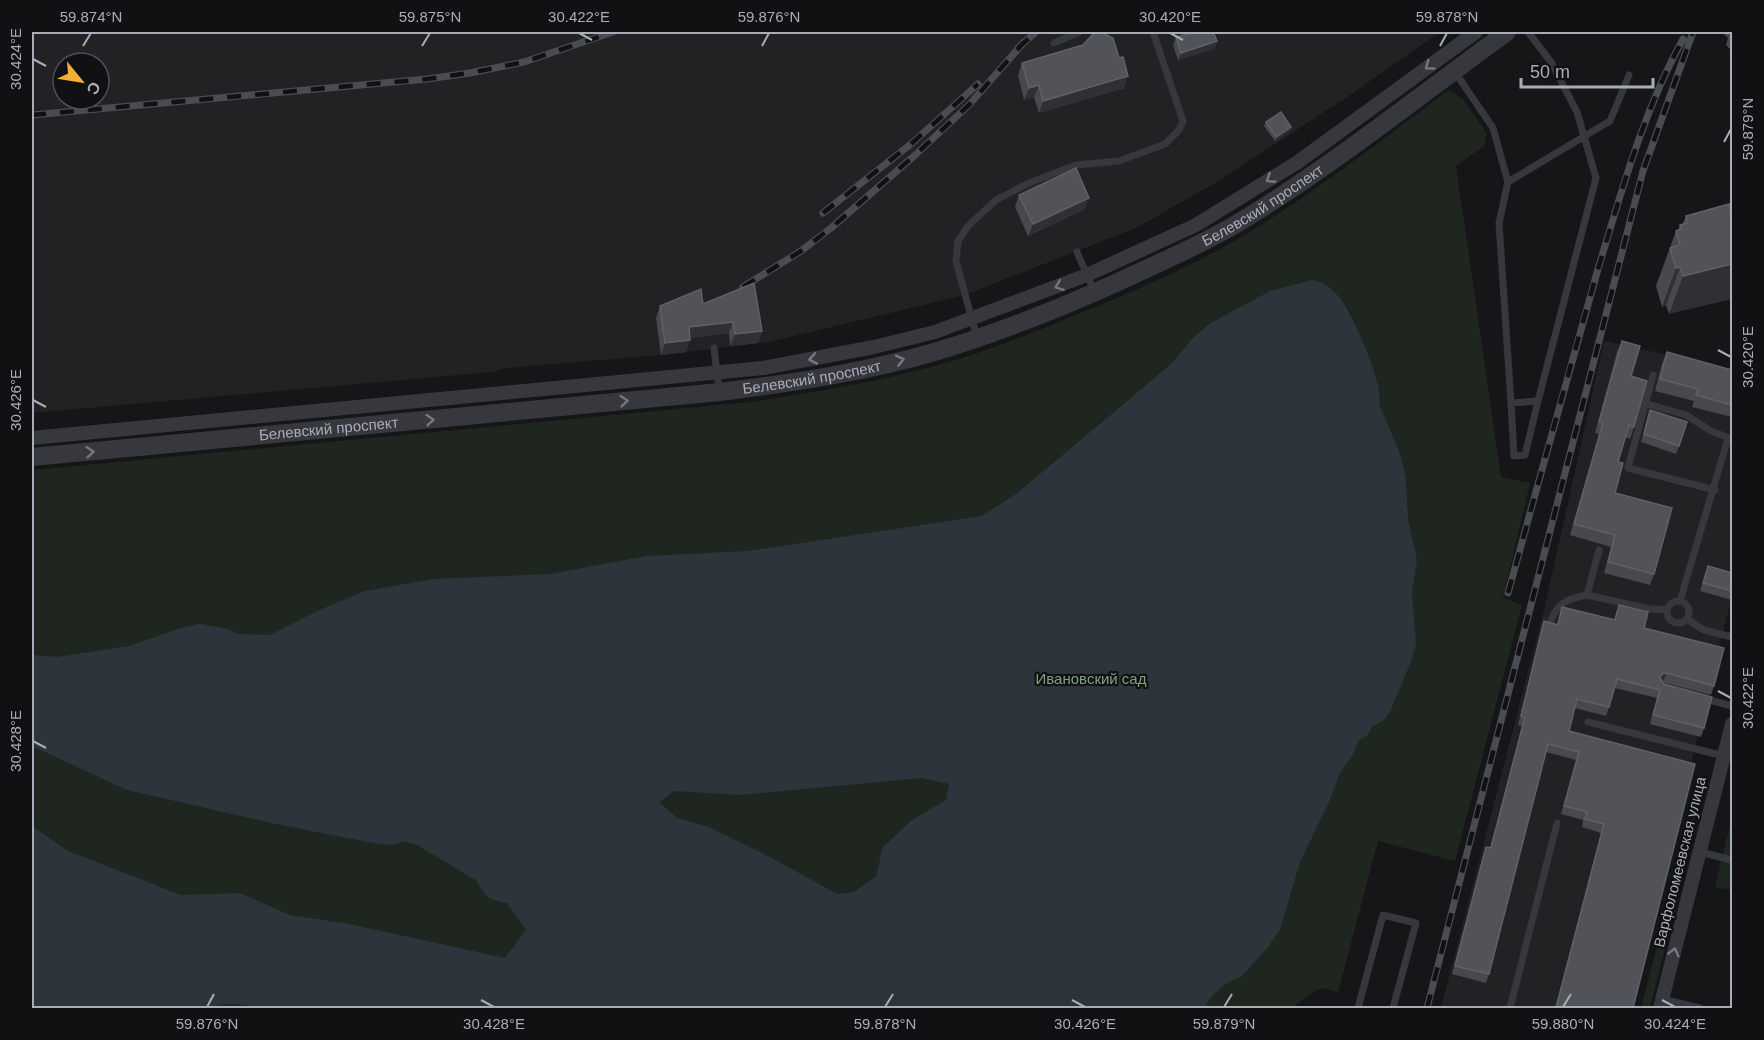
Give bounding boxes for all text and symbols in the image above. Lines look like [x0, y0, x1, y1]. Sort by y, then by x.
text: 59.874°N [60, 8, 122, 25]
text: 59.875°N [399, 8, 461, 25]
text: 30.422°E [548, 8, 610, 25]
text: 59.876°N [738, 8, 800, 25]
text: 30.420°E [1139, 8, 1201, 25]
text: 59.878°N [1416, 8, 1478, 25]
text: 30.424°E [7, 28, 24, 90]
north arrow [51, 51, 111, 111]
scale bar [1521, 51, 1653, 89]
one-way arrow [1425, 59, 1436, 70]
text: 50 m [1530, 62, 1570, 82]
text: С [83, 79, 104, 98]
text: 59.879°N [1739, 98, 1756, 160]
street label: Белевский проспект [1199, 161, 1327, 249]
one-way arrow [1266, 172, 1277, 183]
one-way arrow [1054, 279, 1065, 291]
text: 30.420°E [1739, 326, 1756, 388]
one-way arrow [808, 352, 818, 365]
one-way arrow [895, 354, 905, 367]
street label: Белевский проспект [741, 357, 883, 397]
text: 30.426°E [7, 369, 24, 431]
one-way arrow [620, 395, 629, 408]
street label: Белевский проспект [258, 413, 399, 444]
one-way arrow [426, 414, 435, 427]
one-way arrow [85, 446, 94, 459]
text: 30.422°E [1739, 667, 1756, 729]
park label: Ивановский сад [1036, 670, 1147, 687]
text: 30.428°E [7, 710, 24, 772]
street label: Варфоломеевская улица [1650, 774, 1709, 949]
one-way arrow [1667, 947, 1679, 958]
text: 59.876°N [176, 1015, 238, 1032]
text: 30.428°E [463, 1015, 525, 1032]
text: 59.878°N [854, 1015, 916, 1032]
text: 30.426°E [1054, 1015, 1116, 1032]
text: 59.879°N [1193, 1015, 1255, 1032]
text: 59.880°N [1532, 1015, 1594, 1032]
text: 30.424°E [1644, 1015, 1706, 1032]

